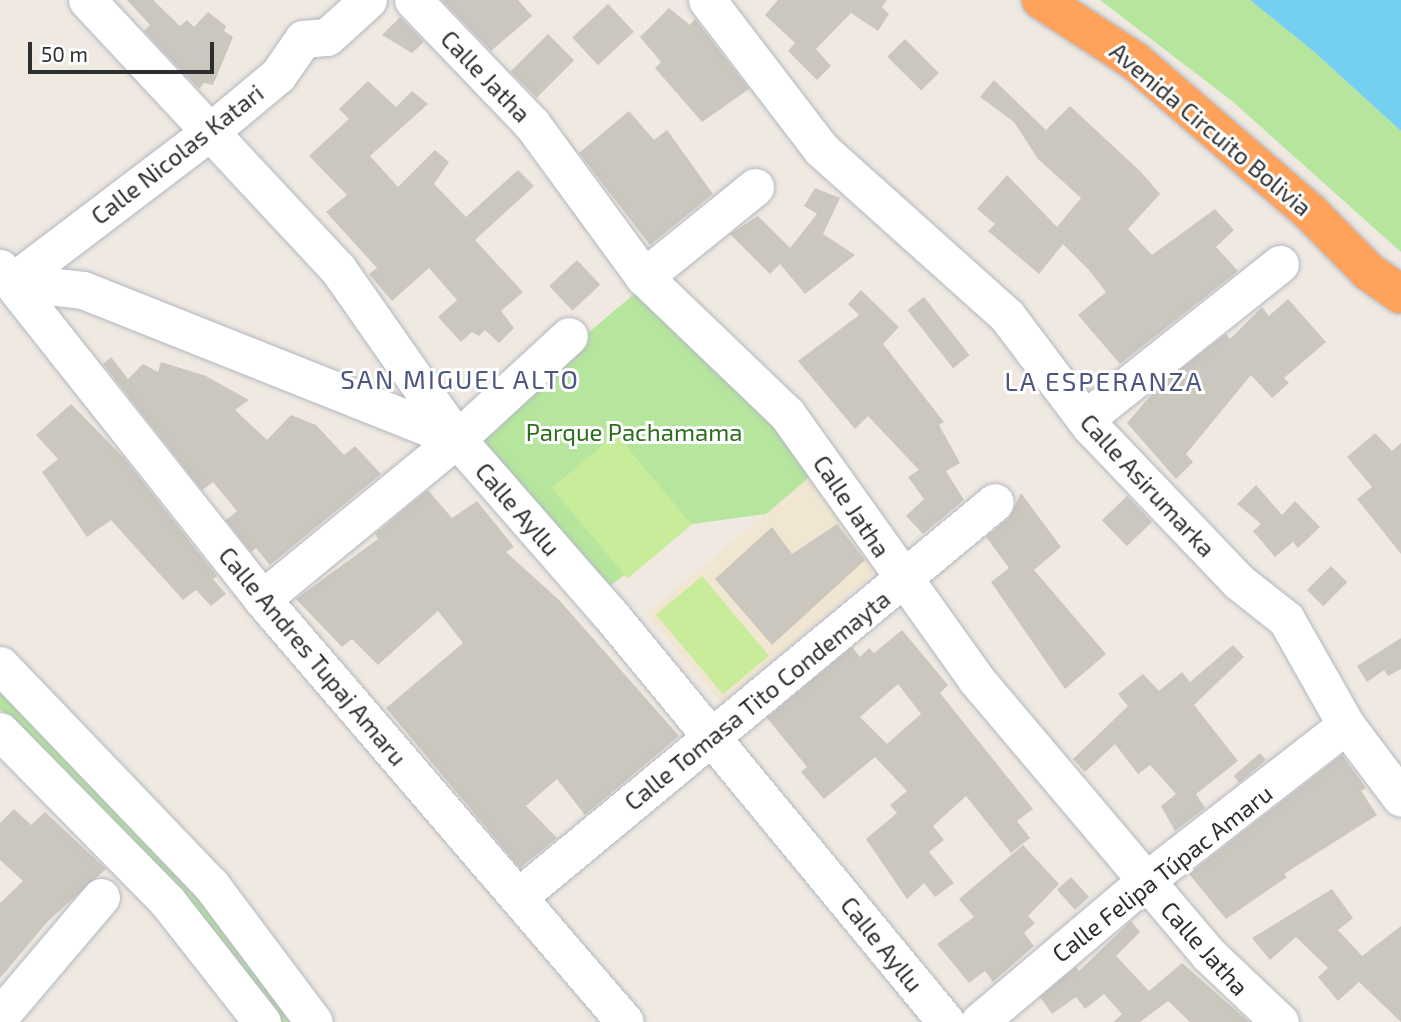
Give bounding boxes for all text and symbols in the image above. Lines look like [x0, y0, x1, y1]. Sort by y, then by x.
street label: Calle Jatha [435, 24, 537, 128]
scale bar [32, 28, 217, 72]
street label: Avenida Circuito Bolivia [1104, 36, 1318, 222]
text: 50 m [41, 41, 88, 66]
street label: Calle Nicolas Katari [85, 78, 269, 230]
district label: SAN MIGUEL ALTO [341, 363, 579, 395]
district label: LA ESPERANZA [1006, 365, 1202, 397]
street label: Calle Asirumarka [1074, 408, 1222, 562]
park label: Parque Pachamama [526, 418, 742, 446]
street label: Calle Jatha [807, 449, 897, 563]
street label: Calle Ayllu [470, 456, 566, 562]
street label: Calle Andres Tupaj Amaru [213, 540, 413, 772]
street label: Calle Tomasa Tito Condemayta [618, 584, 896, 816]
street label: Calle Felipa Túpac Amaru [1046, 778, 1278, 968]
street label: Calle Ayllu [835, 890, 929, 998]
street label: Calle Jatha [1155, 895, 1255, 1001]

